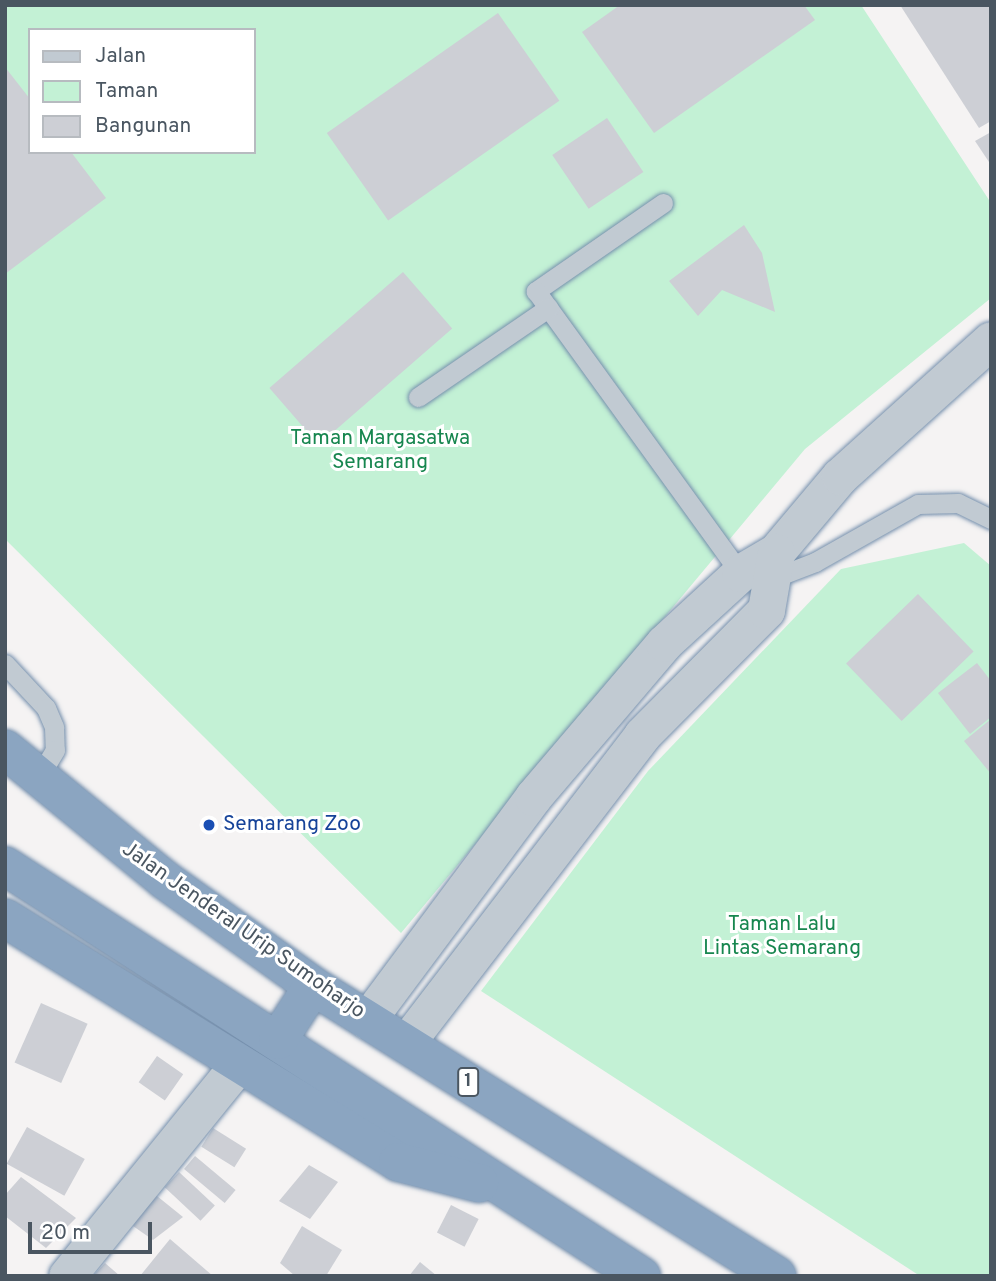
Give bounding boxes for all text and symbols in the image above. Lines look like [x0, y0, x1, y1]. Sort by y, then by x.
legend [28, 28, 256, 154]
text: Jalan [95, 43, 146, 70]
text: Taman [95, 78, 158, 105]
text: Bangunan [95, 113, 191, 140]
park label: Taman Margasatwa Semarang [290, 426, 470, 476]
place label: Semarang Zoo [223, 812, 361, 838]
marker: Semarang Zoo [201, 817, 217, 833]
street label: Jalan Jenderal Urip Sumoharjo [117, 837, 369, 1025]
park label: Taman Lalu Lintas Semarang [703, 912, 861, 962]
road number: 1 [456, 1066, 480, 1098]
scale bar [32, 1208, 156, 1252]
text: 20 m [41, 1220, 90, 1247]

